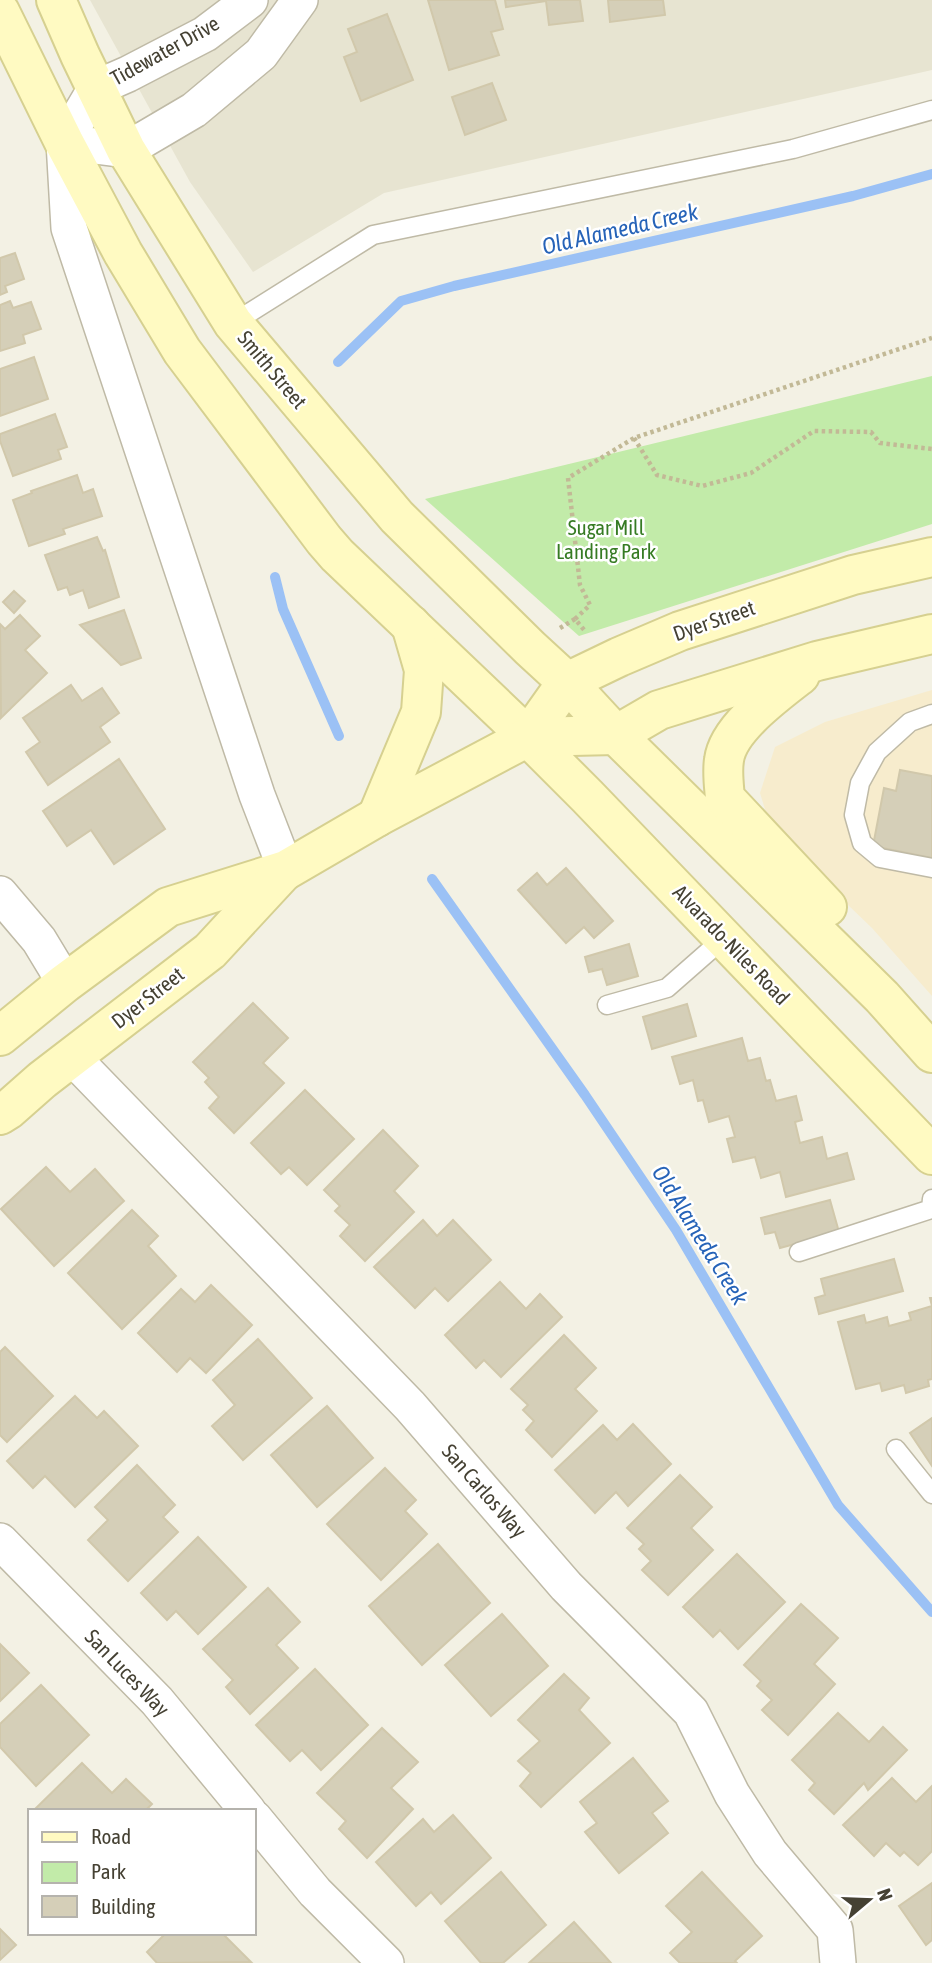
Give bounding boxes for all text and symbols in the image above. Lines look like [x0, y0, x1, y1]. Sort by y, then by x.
street label: Tidewater Drive [106, 10, 223, 90]
water label: Old Alameda Creek [539, 198, 701, 260]
street label: Smith Street [233, 326, 312, 413]
park label: Sugar Mill Landing Park [556, 515, 656, 563]
street label: Dyer Street [670, 595, 758, 645]
street label: Alvarado-Niles Road [669, 880, 795, 1009]
street label: Dyer Street [107, 962, 188, 1033]
water label: Old Alameda Creek [647, 1161, 754, 1310]
street label: San Carlos Way [438, 1439, 532, 1542]
street label: San Luces Way [81, 1624, 175, 1721]
legend [28, 1809, 256, 1935]
text: Road [91, 1824, 131, 1848]
text: Park [91, 1859, 126, 1883]
north arrow [834, 1865, 904, 1935]
text: N [873, 1886, 897, 1903]
text: Building [91, 1894, 155, 1918]

